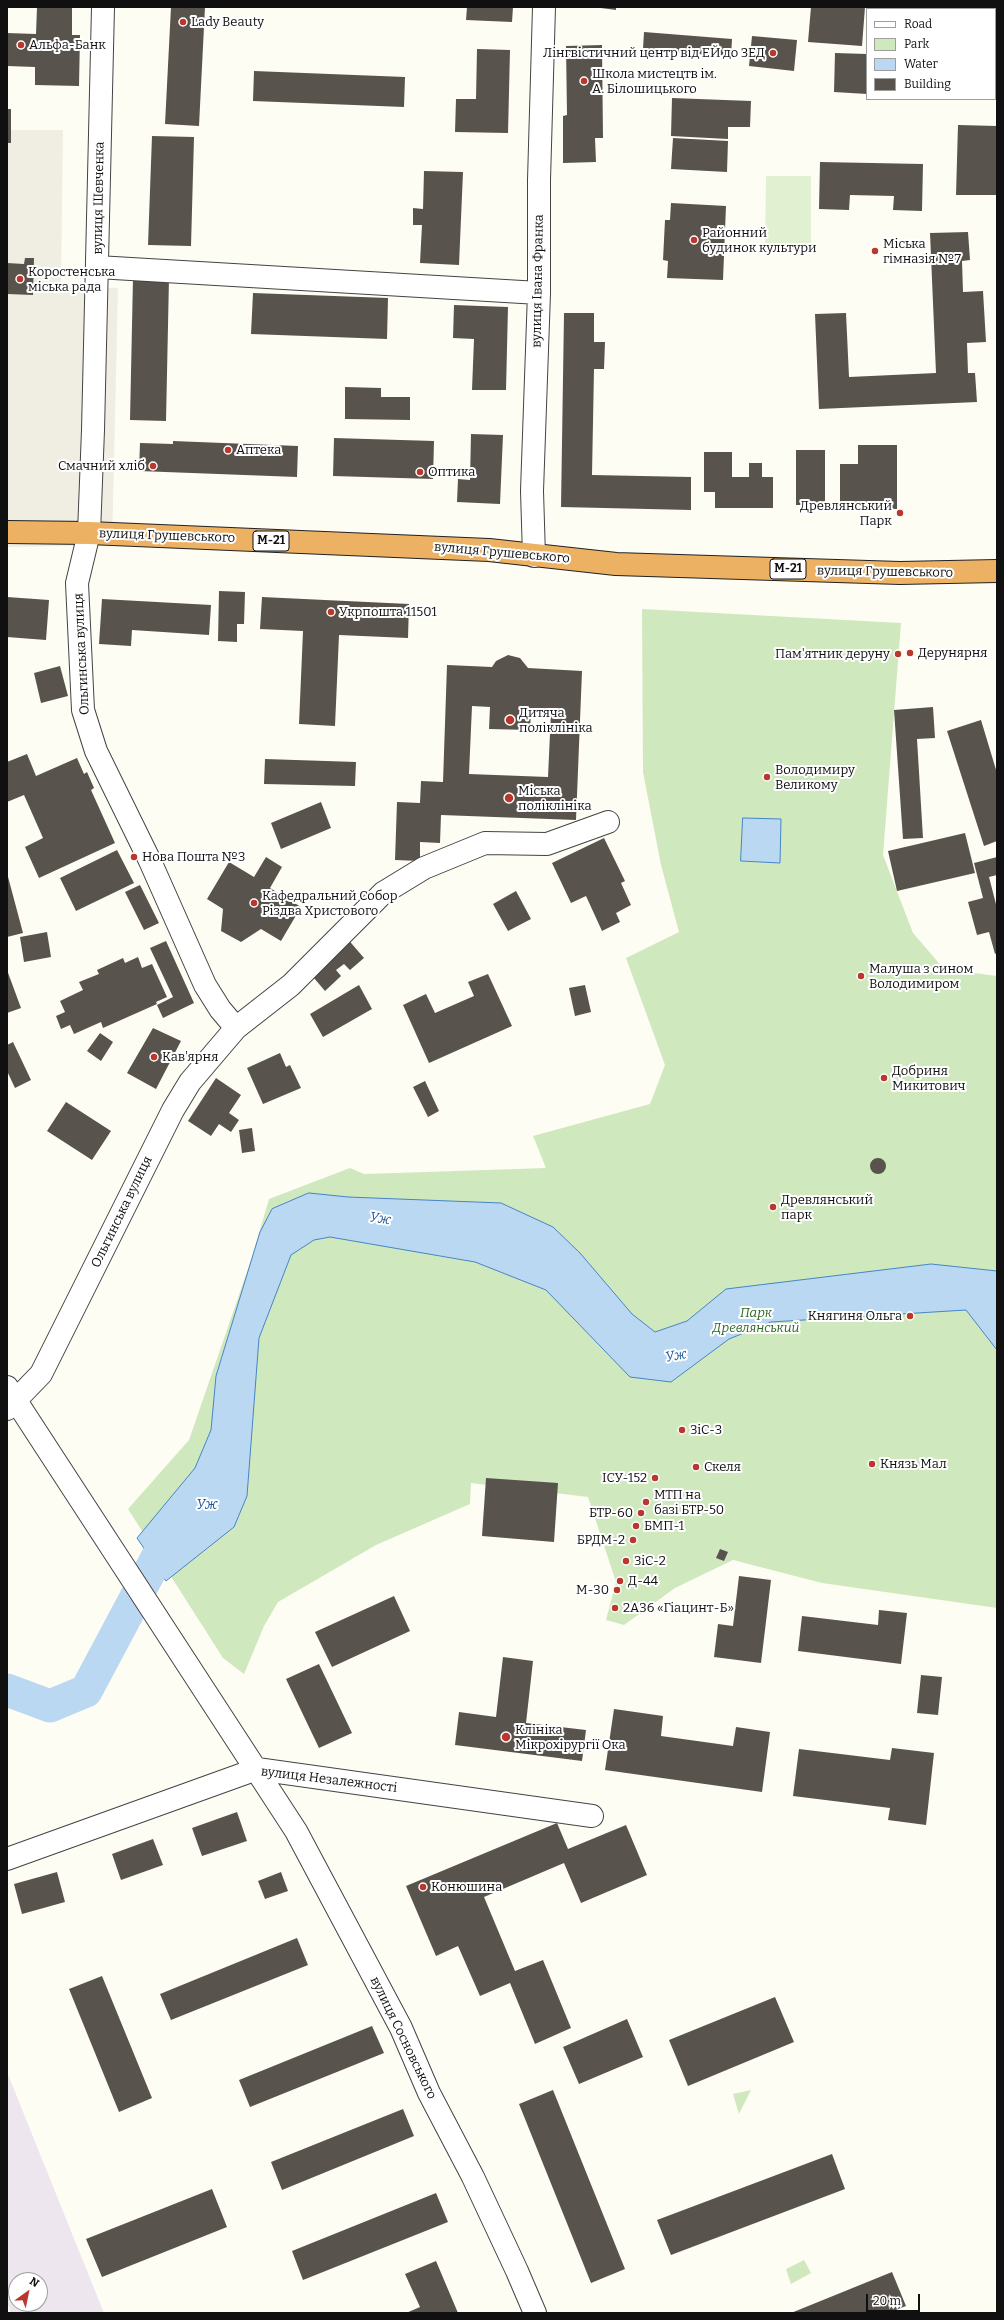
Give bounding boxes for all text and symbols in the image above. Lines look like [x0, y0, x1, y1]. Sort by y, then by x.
legend [866, 8, 996, 100]
place label: Lady Beauty [191, 14, 264, 30]
marker: Lady Beauty [178, 17, 188, 27]
text: Road [904, 17, 932, 31]
place label: Альфа-Банк [29, 37, 106, 53]
text: Park [904, 37, 929, 51]
marker: Альфа-Банк [16, 40, 26, 50]
place label: Лінгвістичний центр від ЕЙ до ЗЕД [543, 45, 765, 61]
marker: Лінгвістичний центр від ЕЙ до ЗЕД [768, 48, 778, 58]
text: Water [904, 57, 938, 71]
place label: Школа мистецтв ім. А. Білошицького [592, 66, 717, 97]
marker: Школа мистецтв ім. А. Білошицького [579, 76, 589, 86]
text: Building [904, 77, 951, 91]
street label: вулиця Шевченка [90, 141, 108, 255]
street label: вулиця Івана Франка [529, 214, 547, 348]
place label: Районний будинок культури [702, 225, 817, 256]
marker: Районний будинок культури [689, 235, 699, 245]
place label: Міська гімназія №7 [883, 236, 961, 267]
marker: Міська гімназія №7 [870, 246, 880, 256]
place label: Коростенська міська рада [28, 264, 115, 295]
marker: Коростенська міська рада [15, 274, 25, 284]
place label: Аптека [236, 442, 281, 458]
marker: Аптека [223, 445, 233, 455]
place label: Смачний хліб [58, 458, 145, 474]
marker: Смачний хліб [148, 461, 158, 471]
place label: Оптика [428, 464, 475, 480]
marker: Оптика [415, 467, 425, 477]
place label: Древлянський Парк [800, 498, 892, 529]
marker: Древлянський Парк [895, 508, 905, 518]
street label: вулиця Грушевського [99, 526, 235, 546]
road number: М-21 [253, 531, 289, 551]
street label: вулиця Грушевського [433, 539, 571, 567]
road number: М-21 [770, 559, 806, 579]
street label: вулиця Грушевського [817, 563, 953, 581]
street label: Ольгинська вулиця [71, 593, 93, 715]
place label: Укрпошта 11501 [339, 604, 437, 620]
marker: Укрпошта 11501 [326, 607, 336, 617]
place label: Дерунярня [918, 645, 987, 661]
place label: Пам'ятник деруну [775, 646, 890, 662]
marker: Дерунярня [905, 648, 915, 658]
marker: Пам'ятник деруну [893, 649, 903, 659]
place label: Дитяча поліклініка [519, 705, 593, 736]
marker: Дитяча поліклініка [504, 714, 516, 726]
place label: Володимиру Великому [775, 762, 855, 793]
marker: Володимиру Великому [762, 772, 772, 782]
place label: Міська поліклініка [518, 783, 592, 814]
marker: Міська поліклініка [503, 792, 515, 804]
place label: Нова Пошта №3 [142, 849, 245, 865]
marker: Нова Пошта №3 [129, 852, 139, 862]
place label: Кафедральний Собор Різдва Христового [262, 888, 398, 919]
marker: Кафедральний Собор Різдва Христового [249, 898, 259, 908]
place label: Малуша з сином Володимиром [869, 961, 973, 992]
marker: Малуша з сином Володимиром [856, 971, 866, 981]
place label: Кав'ярня [162, 1049, 218, 1065]
marker: Кав'ярня [149, 1052, 159, 1062]
place label: Добриня Микитович [892, 1063, 966, 1094]
marker: Добриня Микитович [879, 1073, 889, 1083]
street label: Ольгинська вулиця [88, 1154, 156, 1270]
place label: Древлянський парк [781, 1192, 873, 1223]
marker: Древлянський парк [768, 1202, 778, 1212]
water label: Уж [368, 1209, 392, 1229]
park label: Парк Древлянський [713, 1305, 799, 1336]
place label: Княгиня Ольга [808, 1308, 902, 1324]
marker: Княгиня Ольга [905, 1311, 915, 1321]
water label: Уж [664, 1346, 688, 1366]
place label: ЗіС-3 [690, 1422, 722, 1438]
marker: ЗіС-3 [677, 1425, 687, 1435]
place label: Князь Мал [880, 1456, 947, 1472]
place label: Скеля [704, 1459, 741, 1475]
marker: Князь Мал [867, 1459, 877, 1469]
marker: Скеля [691, 1462, 701, 1472]
place label: ІСУ-152 [602, 1470, 647, 1486]
marker: ІСУ-152 [650, 1473, 660, 1483]
place label: МТП на базі БТР-50 [654, 1487, 724, 1518]
water label: Уж [196, 1497, 218, 1513]
marker: МТП на базі БТР-50 [641, 1497, 651, 1507]
place label: БТР-60 [589, 1505, 633, 1521]
marker: БТР-60 [636, 1508, 646, 1518]
place label: БМП-1 [644, 1518, 684, 1534]
marker: БМП-1 [631, 1521, 641, 1531]
place label: БРДМ-2 [577, 1532, 625, 1548]
marker: БРДМ-2 [628, 1535, 638, 1545]
place label: ЗіС-2 [634, 1553, 666, 1569]
marker: ЗіС-2 [621, 1556, 631, 1566]
place label: Д-44 [628, 1573, 658, 1589]
marker: Д-44 [615, 1576, 625, 1586]
place label: М-30 [576, 1582, 609, 1598]
marker: М-30 [612, 1585, 622, 1595]
place label: 2А36 «Гіацинт-Б» [623, 1600, 734, 1616]
marker: 2А36 «Гіацинт-Б» [610, 1603, 620, 1613]
place label: Клініка Мікрохірургії Ока [515, 1722, 626, 1753]
marker: Клініка Мікрохірургії Ока [500, 1731, 512, 1743]
street label: вулиця Незалежності [260, 1764, 398, 1796]
place label: Конюшина [431, 1879, 502, 1895]
marker: Конюшина [418, 1882, 428, 1892]
street label: вулиця Сосновського [367, 1974, 439, 2102]
north arrow [8, 2272, 48, 2312]
text: N [27, 2275, 41, 2290]
scale bar [868, 2286, 922, 2312]
text: 20 m [873, 2294, 901, 2308]

